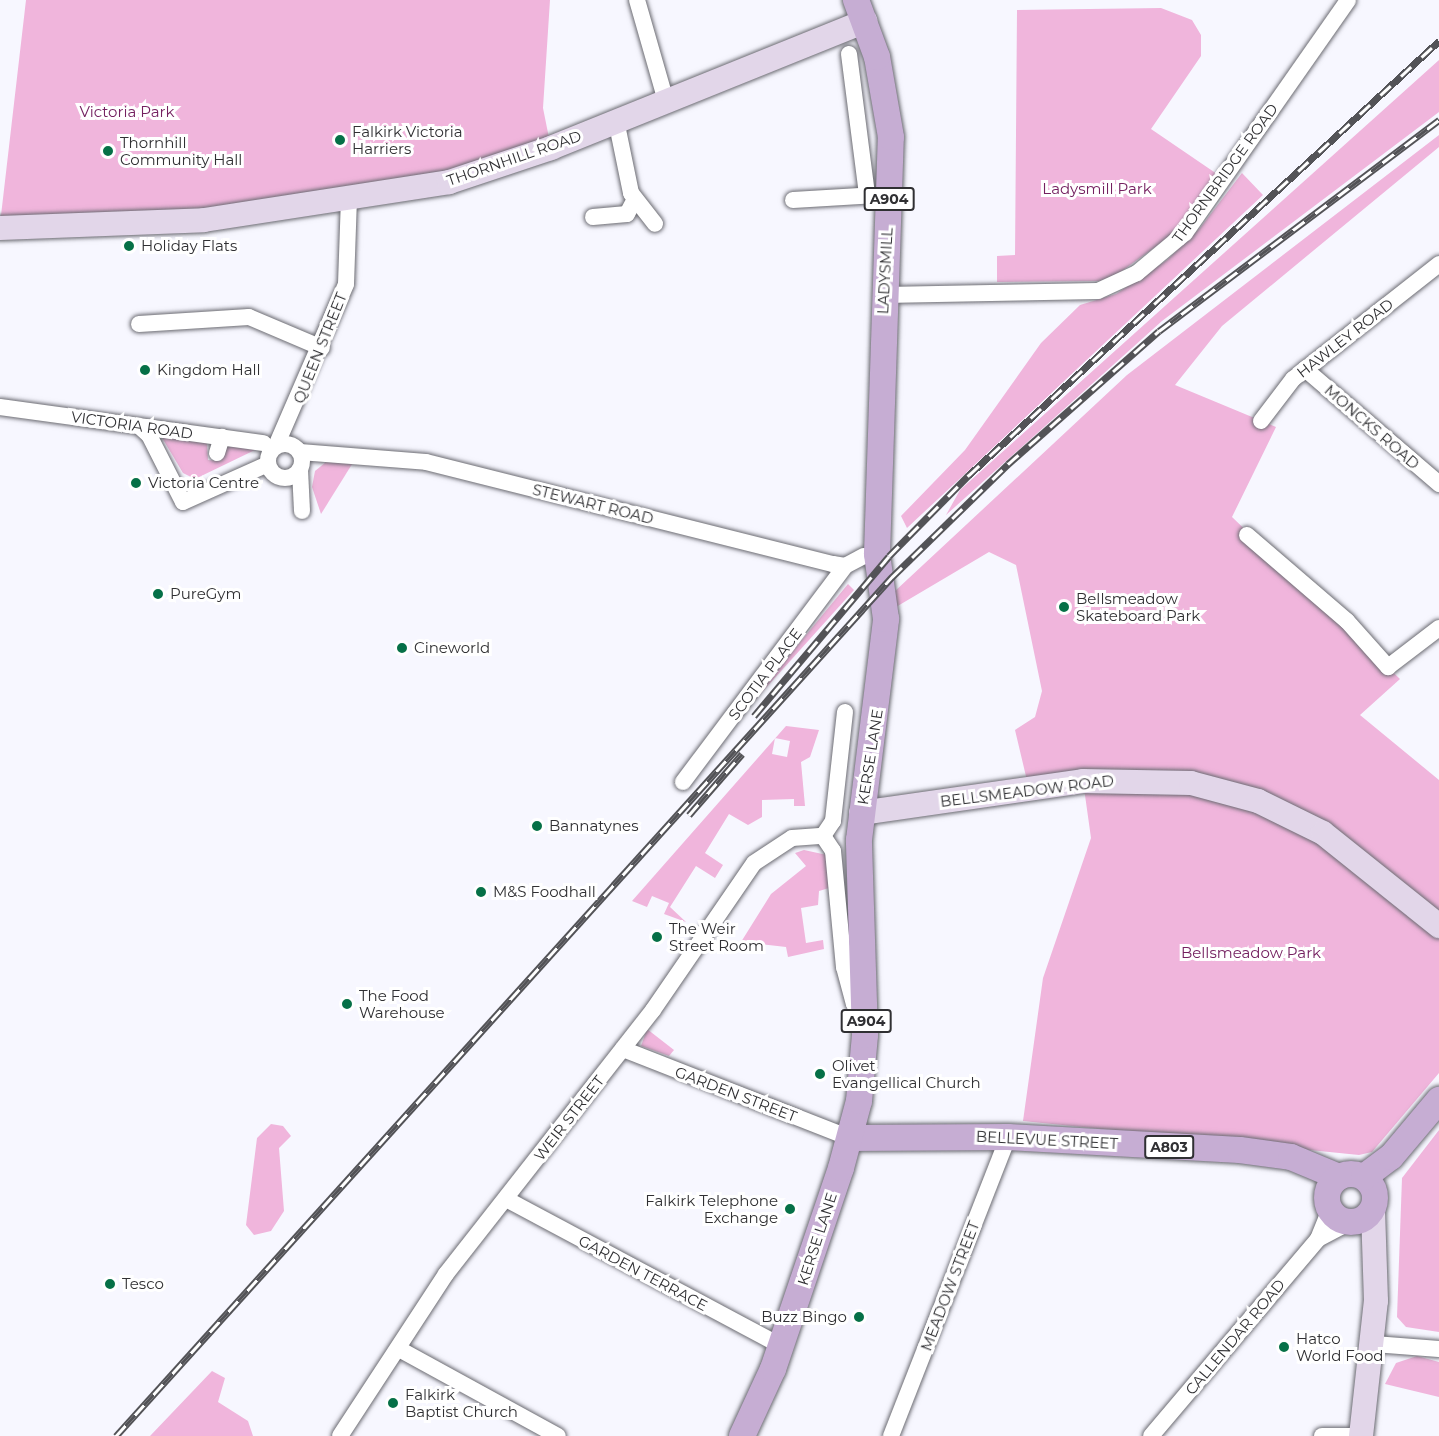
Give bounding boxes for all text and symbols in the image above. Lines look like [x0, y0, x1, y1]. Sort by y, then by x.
street label: THORNBRIDGE ROAD [1168, 100, 1282, 246]
park label: Victoria Park [80, 103, 174, 121]
place label: Falkirk Victoria Harriers [352, 122, 463, 157]
street label: THORNHILL ROAD [444, 127, 584, 189]
place label: Thornhill Community Hall [120, 133, 242, 168]
marker: Falkirk Victoria Harriers [333, 133, 347, 147]
marker: Thornhill Community Hall [101, 144, 115, 158]
park label: Ladysmill Park [1042, 180, 1152, 198]
road number: A904 [864, 188, 914, 210]
street label: LADYSMILL [874, 227, 896, 315]
place label: Holiday Flats [141, 237, 237, 255]
marker: Holiday Flats [122, 239, 136, 253]
street label: QUEEN STREET [290, 290, 350, 406]
street label: HAWLEY ROAD [1293, 295, 1397, 381]
place label: Kingdom Hall [157, 361, 261, 379]
marker: Kingdom Hall [138, 363, 152, 377]
street label: MONCKS ROAD [1321, 381, 1423, 473]
street label: VICTORIA ROAD [70, 408, 194, 442]
place label: Victoria Centre [148, 474, 259, 492]
marker: Victoria Centre [129, 476, 143, 490]
street label: STEWART ROAD [531, 480, 655, 528]
place label: PureGym [170, 585, 241, 603]
marker: PureGym [151, 587, 165, 601]
place label: Bellsmeadow Skateboard Park [1076, 589, 1200, 624]
marker: Bellsmeadow Skateboard Park [1057, 600, 1071, 614]
street label: SCOTIA PLACE [725, 625, 805, 723]
place label: Cineworld [414, 639, 490, 657]
marker: Cineworld [395, 641, 409, 655]
street label: KERSE LANE [854, 708, 886, 806]
street label: BELLSMEADOW ROAD [939, 771, 1115, 811]
place label: Bannatynes [549, 817, 638, 835]
marker: Bannatynes [530, 819, 544, 833]
place label: M&S Foodhall [493, 883, 596, 901]
marker: M&S Foodhall [474, 885, 488, 899]
place label: The Weir Street Room [669, 919, 764, 954]
marker: The Weir Street Room [650, 930, 664, 944]
park label: Bellsmeadow Park [1181, 944, 1321, 962]
place label: The Food Warehouse [359, 986, 445, 1021]
marker: The Food Warehouse [340, 997, 354, 1011]
road number: A904 [840, 1010, 892, 1032]
place label: Olivet Evangellical Church [832, 1056, 981, 1091]
street label: GARDEN STREET [673, 1062, 799, 1126]
marker: Olivet Evangellical Church [813, 1067, 827, 1081]
street label: WEIR STREET [530, 1072, 608, 1164]
street label: BELLEVUE STREET [975, 1127, 1119, 1153]
road number: A803 [1144, 1136, 1194, 1158]
street label: KERSE LANE [794, 1190, 840, 1288]
place label: Falkirk Telephone Exchange [645, 1191, 778, 1226]
marker: Falkirk Telephone Exchange [783, 1202, 797, 1216]
street label: MEADOW STREET [917, 1219, 983, 1353]
street label: GARDEN TERRACE [575, 1231, 711, 1315]
place label: Tesco [122, 1275, 164, 1293]
street label: CALLENDAR ROAD [1181, 1276, 1289, 1398]
marker: Tesco [103, 1277, 117, 1291]
place label: Buzz Bingo [761, 1308, 847, 1326]
marker: Buzz Bingo [852, 1310, 866, 1324]
place label: Hatco World Food [1296, 1329, 1383, 1364]
marker: Hatco World Food [1277, 1340, 1291, 1354]
place label: Falkirk Baptist Church [405, 1385, 518, 1420]
marker: Falkirk Baptist Church [386, 1396, 400, 1410]

